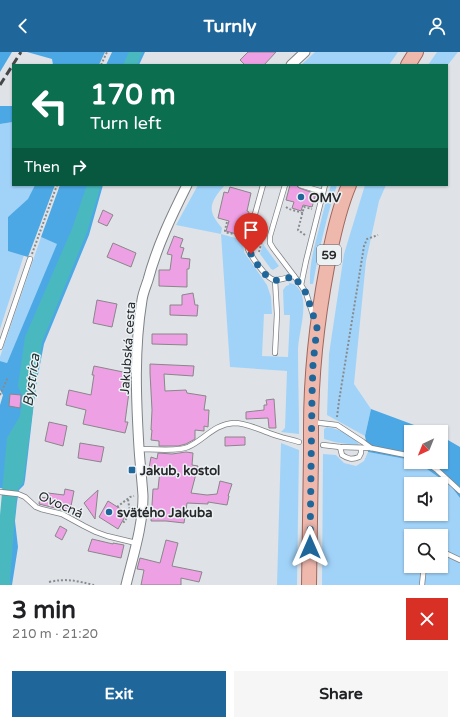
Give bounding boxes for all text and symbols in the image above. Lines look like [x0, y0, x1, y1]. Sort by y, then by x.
icon: back [12, 15, 34, 37]
text: Turnly [204, 15, 256, 37]
icon: person [426, 15, 448, 37]
text: 170 m [90, 78, 176, 112]
icon: left [24, 80, 76, 132]
text: Turn left [90, 112, 162, 134]
icon: right [68, 156, 90, 178]
text: Then [24, 158, 60, 176]
place label: OMV [309, 190, 341, 206]
marker: OMV [296, 192, 306, 202]
pin [234, 213, 268, 254]
icon: arrive [240, 219, 262, 241]
road number: 59 [317, 245, 341, 265]
street label: Jakubská cesta [117, 301, 139, 395]
water label: Bystrica [19, 351, 44, 408]
north arrow [404, 425, 448, 469]
map controls [404, 425, 448, 573]
place label: Jakub, kostol [139, 463, 220, 479]
marker: Jakub, kostol [127, 465, 137, 475]
button: sound [404, 477, 448, 521]
street label: Ovocná [36, 488, 86, 522]
place label: svätého Jakuba [117, 505, 212, 521]
marker: svätého Jakuba [104, 507, 114, 517]
position arrow [289, 526, 331, 568]
button: search [404, 529, 448, 573]
text: 3 min [12, 596, 76, 625]
button: close [406, 598, 448, 640]
text: 210 m · 21:20 [12, 626, 98, 642]
button: Exit [12, 671, 226, 717]
button: Share [234, 671, 448, 717]

